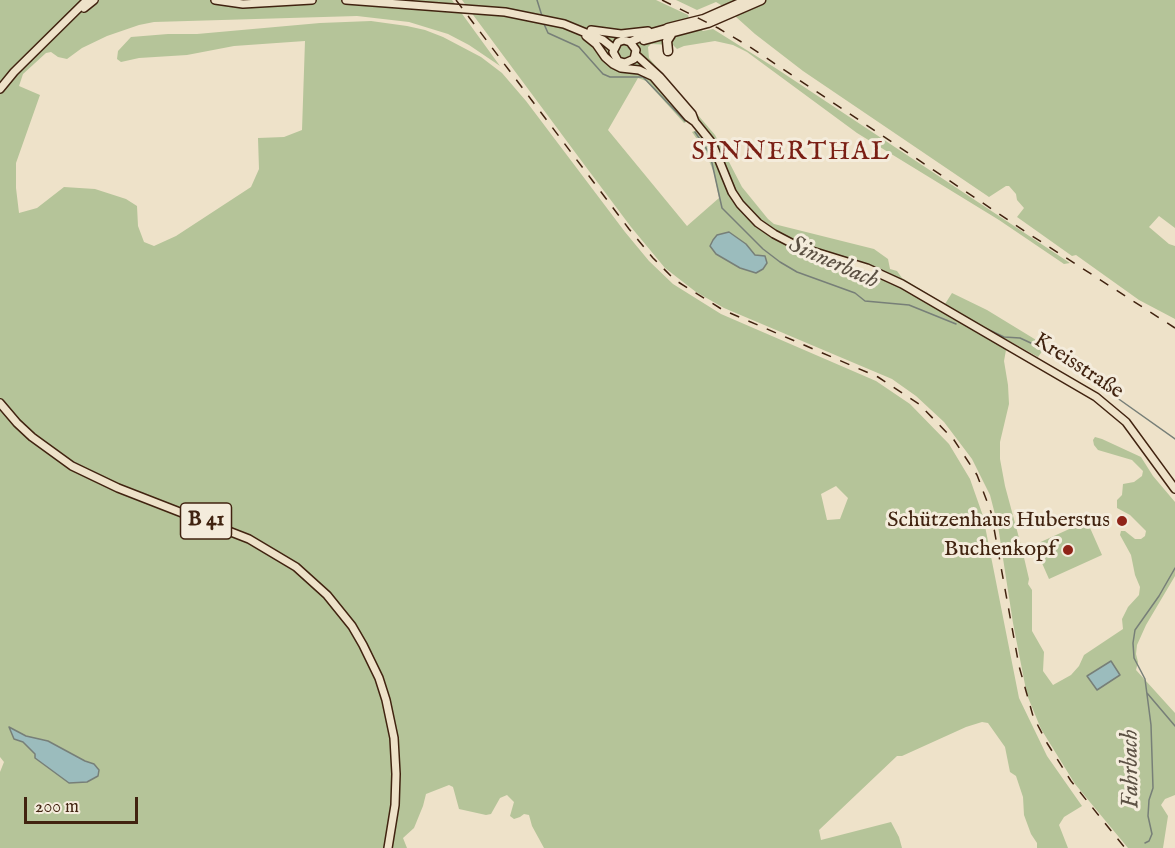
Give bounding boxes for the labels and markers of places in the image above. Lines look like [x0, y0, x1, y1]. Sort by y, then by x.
place label: Schützenhaus Huberstus [887, 508, 1110, 534]
marker: Schützenhaus Huberstus [1115, 514, 1129, 528]
place label: Buchenkopf [944, 537, 1056, 563]
marker: Buchenkopf [1061, 543, 1075, 557]

